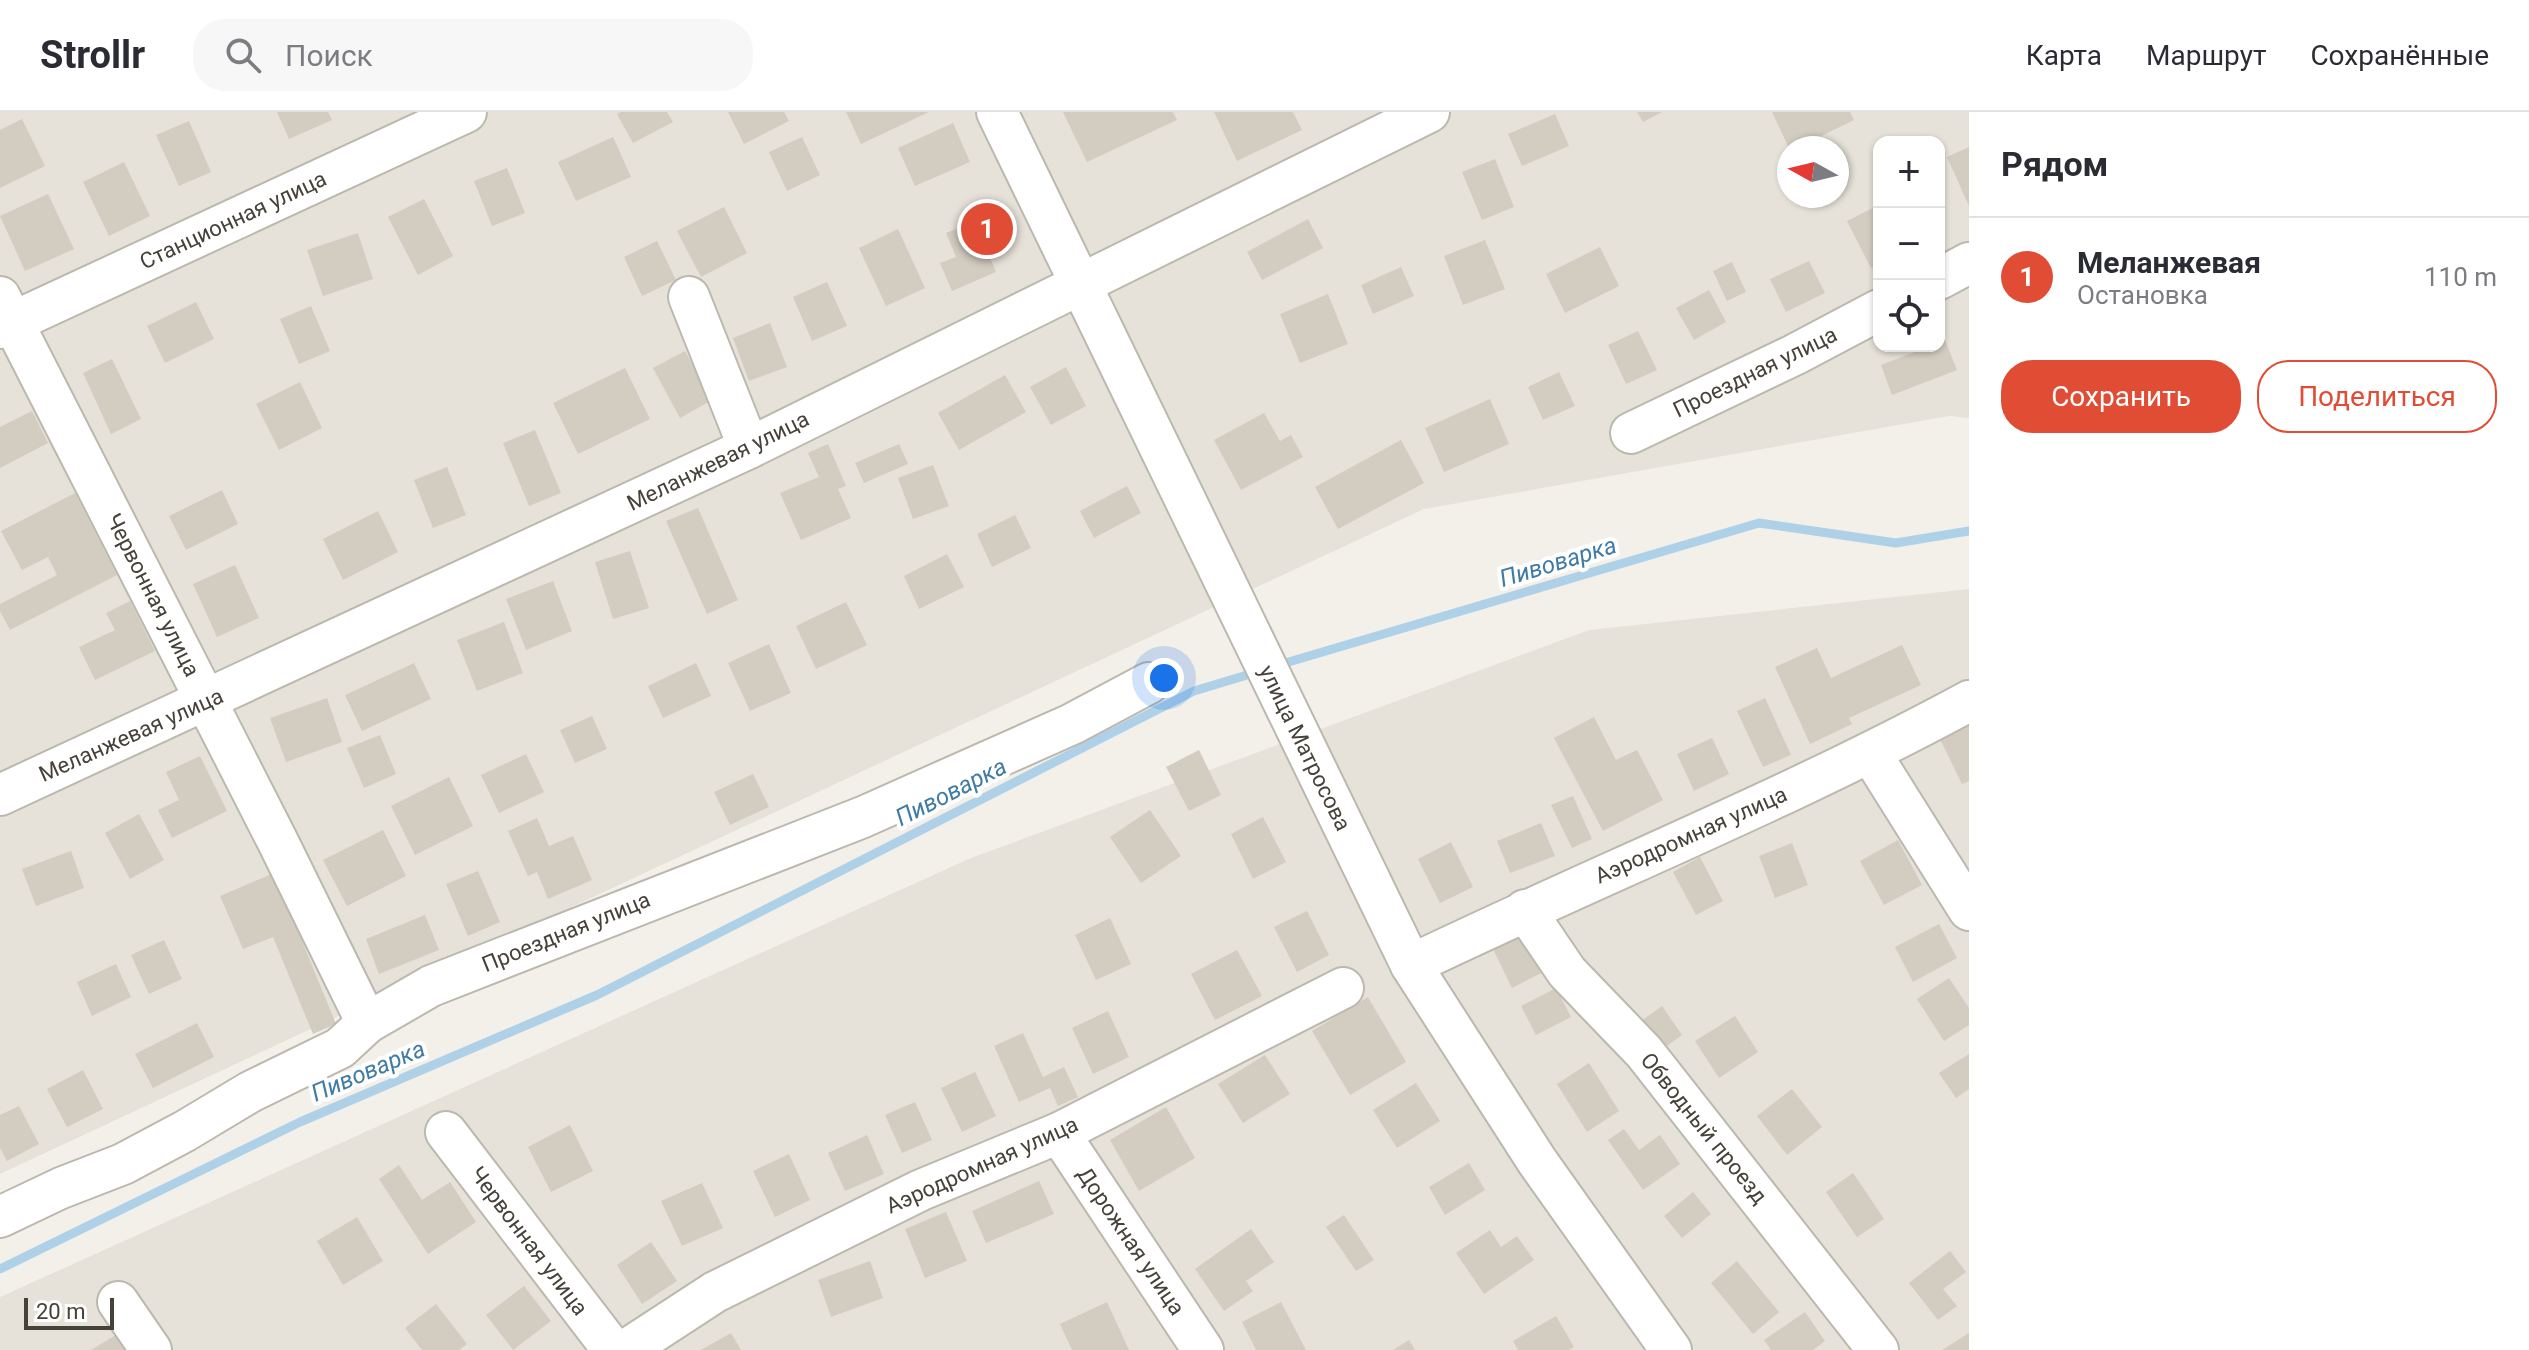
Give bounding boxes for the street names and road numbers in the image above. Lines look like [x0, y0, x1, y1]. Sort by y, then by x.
street label: Станционная улица [136, 166, 330, 274]
street label: Проездная улица [1669, 321, 1841, 423]
street label: Меланжевая улица [623, 406, 813, 516]
street label: Червонная улица [101, 509, 205, 681]
street label: улица Матросова [1254, 661, 1356, 835]
street label: Меланжевая улица [35, 683, 227, 787]
street label: Аэродромная улица [1591, 781, 1791, 889]
street label: Проездная улица [478, 887, 654, 977]
street label: Обводный проезд [1636, 1048, 1772, 1208]
street label: Аэродромная улица [882, 1111, 1082, 1219]
street label: Червонная улица [465, 1162, 593, 1320]
street label: Дорожная улица [1072, 1162, 1190, 1320]

